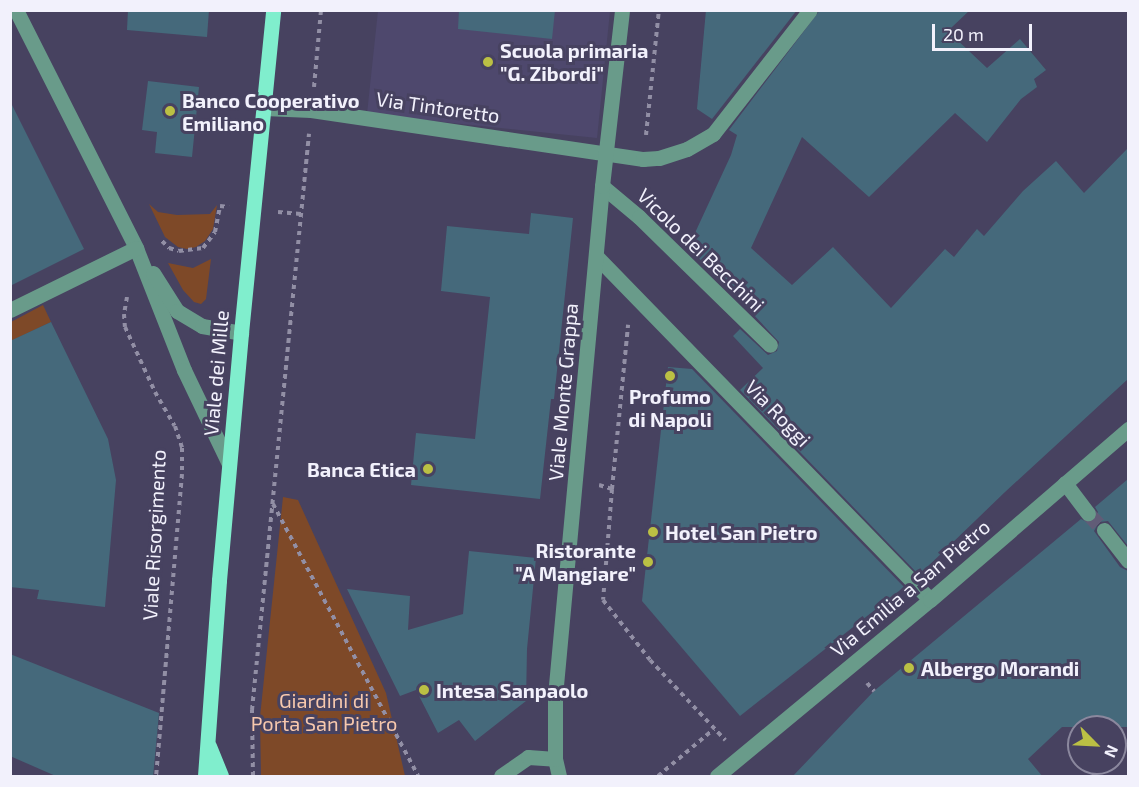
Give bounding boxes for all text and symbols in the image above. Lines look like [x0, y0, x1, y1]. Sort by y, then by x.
scale bar [935, 12, 1036, 50]
text: 20 m [943, 23, 984, 45]
place label: Scuola primaria "G. Zibordi" [500, 39, 648, 86]
marker: Scuola primaria "G. Zibordi" [481, 55, 495, 69]
street label: Via Tintoretto [375, 86, 501, 128]
place label: Banco Cooperativo Emiliano [182, 88, 360, 135]
marker: Banco Cooperativo Emiliano [163, 104, 177, 118]
street label: Vicolo dei Becchini [633, 183, 769, 317]
street label: Viale Monte Grappa [543, 302, 583, 482]
street label: Viale dei Mille [199, 309, 233, 437]
marker: Profumo di Napoli [663, 369, 677, 383]
street label: Via Roggi [740, 375, 816, 451]
place label: Profumo di Napoli [628, 385, 712, 432]
street label: Viale Risorgimento [138, 449, 170, 621]
place label: Banca Etica [307, 457, 416, 481]
marker: Banca Etica [421, 462, 435, 476]
street label: Via Emilia a San Pietro [825, 514, 995, 662]
place label: Hotel San Pietro [665, 520, 818, 544]
marker: Hotel San Pietro [646, 525, 660, 539]
place label: Ristorante "A Mangiare" [515, 538, 636, 585]
marker: Ristorante "A Mangiare" [641, 555, 655, 569]
place label: Albergo Morandi [921, 656, 1079, 680]
marker: Albergo Morandi [902, 661, 916, 675]
place label: Intesa Sanpaolo [436, 678, 588, 702]
marker: Intesa Sanpaolo [417, 683, 431, 697]
park label: Giardini di Porta San Pietro [251, 689, 397, 736]
north arrow [1067, 715, 1127, 775]
text: N [1101, 743, 1123, 761]

